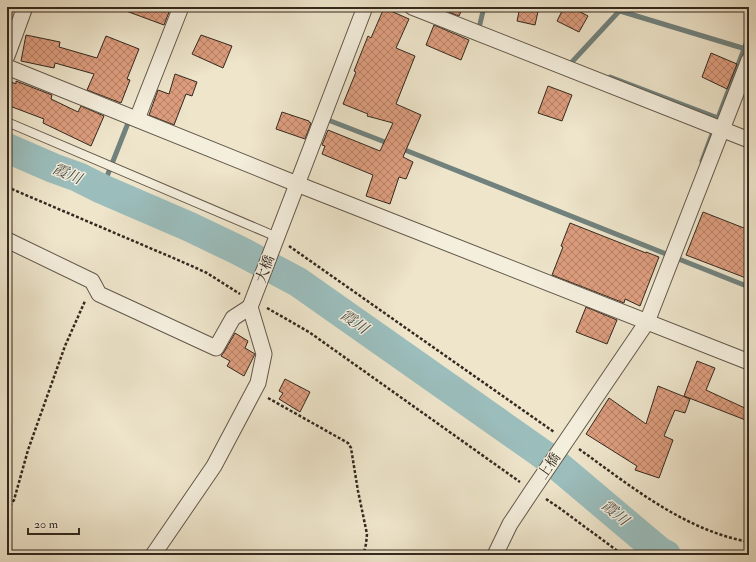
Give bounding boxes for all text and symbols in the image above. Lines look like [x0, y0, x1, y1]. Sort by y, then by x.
water label: 霞川 [49, 159, 86, 189]
street label: 大橋 [252, 253, 278, 285]
water label: 霞川 [336, 306, 373, 340]
street label: 上橋 [534, 450, 564, 482]
water label: 霞川 [597, 496, 634, 531]
scale bar [28, 510, 79, 536]
text: 20 m [34, 517, 59, 532]

